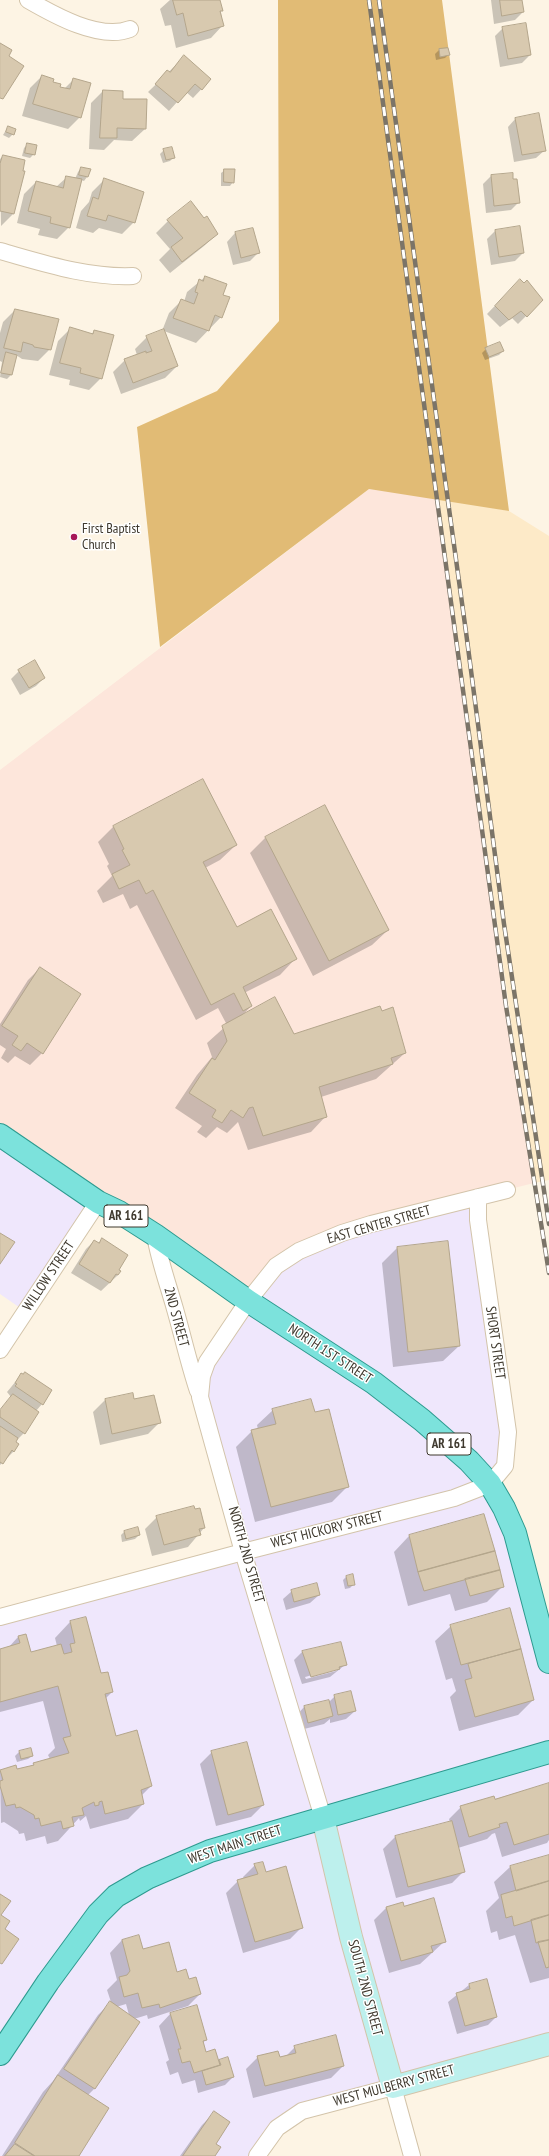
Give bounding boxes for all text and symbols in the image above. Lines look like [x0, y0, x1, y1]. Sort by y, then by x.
place label: First Baptist Church [82, 521, 140, 554]
marker: First Baptist Church [69, 532, 79, 542]
street label: EAST CENTER STREET [325, 1202, 433, 1248]
road number: AR 161 [104, 1205, 148, 1227]
street label: WILLOW STREET [20, 1238, 78, 1314]
street label: 2ND STREET [160, 1285, 192, 1349]
street label: SHORT STREET [482, 1305, 508, 1381]
street label: NORTH 1ST STREET [285, 1321, 375, 1387]
road number: AR 161 [427, 1433, 471, 1455]
street label: NORTH 2ND STREET [224, 1505, 268, 1605]
street label: WEST HICKORY STREET [269, 1508, 385, 1552]
street label: WEST MAIN STREET [186, 1822, 284, 1868]
street label: SOUTH 2ND STREET [344, 1938, 386, 2038]
street label: WEST MULBERRY STREET [332, 2062, 456, 2110]

